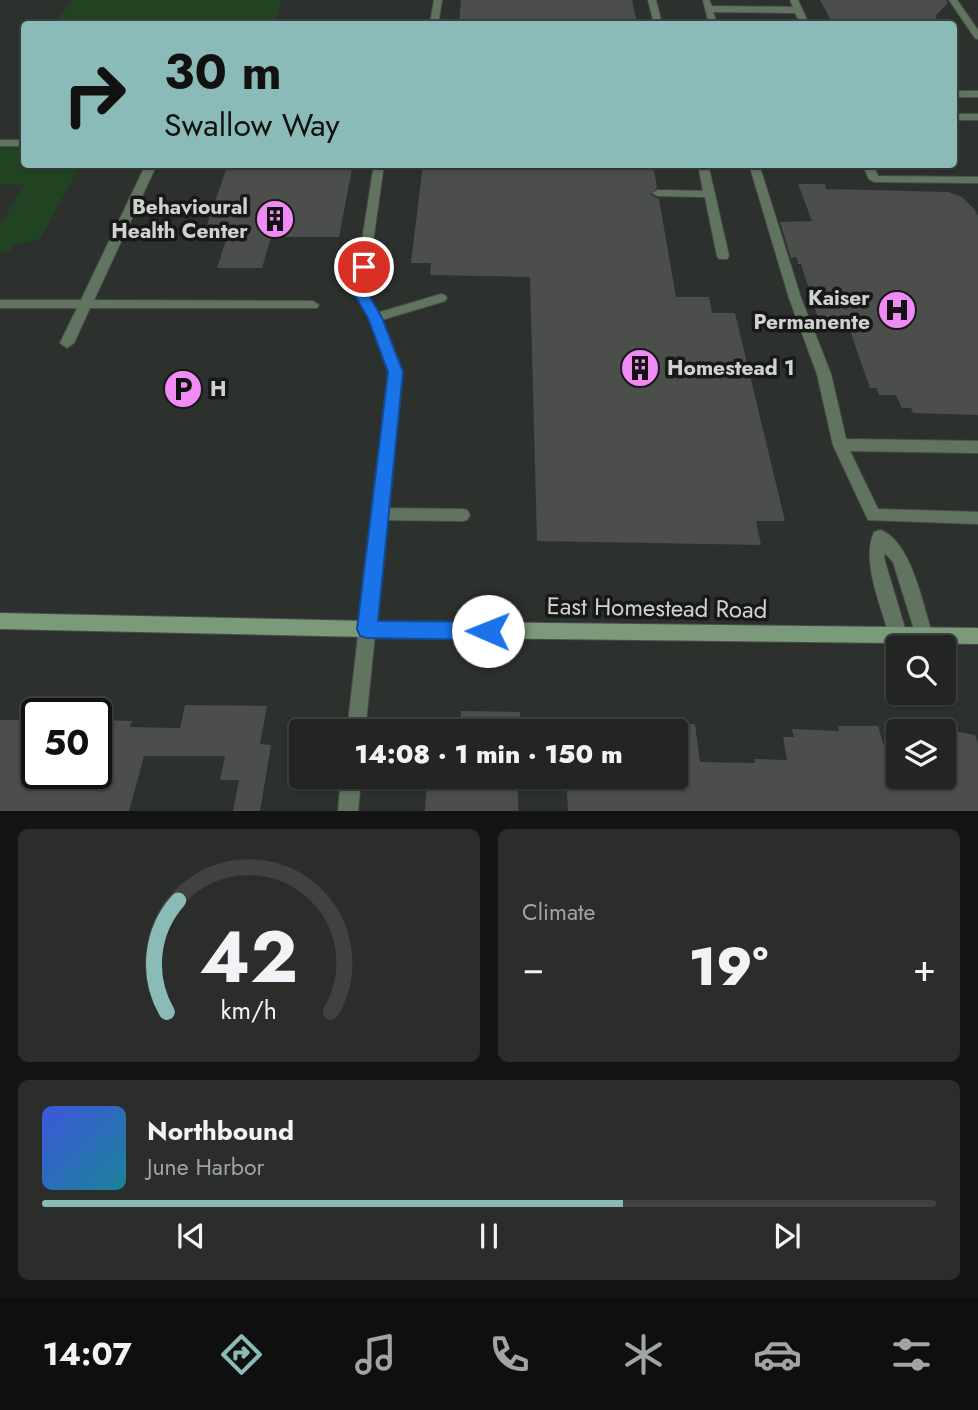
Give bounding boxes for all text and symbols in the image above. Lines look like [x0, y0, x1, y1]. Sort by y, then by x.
text: 30 m [164, 37, 282, 107]
icon: right [49, 49, 140, 140]
text: Swallow Way [164, 102, 340, 148]
place label: Behavioural Health Center [111, 192, 248, 246]
building icon: Behavioural Health Center [254, 198, 296, 240]
pin [334, 237, 394, 297]
icon: arrive [345, 248, 383, 286]
place label: Kaiser Permanente [753, 283, 870, 337]
hospital icon: Kaiser Permanente [876, 289, 918, 331]
building icon: Homestead 1 [619, 347, 661, 389]
place label: Homestead 1 [667, 353, 795, 383]
parking icon: H [162, 368, 204, 410]
place label: H [210, 374, 227, 404]
street label: East Homestead Road [546, 588, 768, 627]
position arrow [451, 594, 525, 668]
map controls [886, 635, 956, 789]
button: search [886, 635, 956, 705]
speed limit sign: 50 [21, 698, 112, 789]
button: layers [886, 719, 956, 789]
text: 14:08 · 1 min · 150 m [354, 735, 623, 773]
text: Climate [522, 895, 595, 929]
text: 42 [200, 904, 298, 1009]
text: 19° [689, 929, 768, 1005]
text: − [522, 940, 544, 995]
text: + [913, 940, 936, 995]
text: km/h [221, 991, 277, 1027]
text: Northbound [147, 1112, 294, 1150]
text: June Harbor [147, 1150, 264, 1184]
icon: previous [172, 1217, 210, 1255]
icon: pause [470, 1217, 508, 1255]
icon: next [768, 1217, 806, 1255]
icon: directions [217, 1330, 266, 1379]
icon: music [351, 1330, 400, 1379]
icon: phone [485, 1330, 534, 1379]
icon: climate [619, 1330, 668, 1379]
icon: car [753, 1330, 802, 1379]
icon: filters [887, 1330, 936, 1379]
text: 14:07 [42, 1331, 132, 1377]

